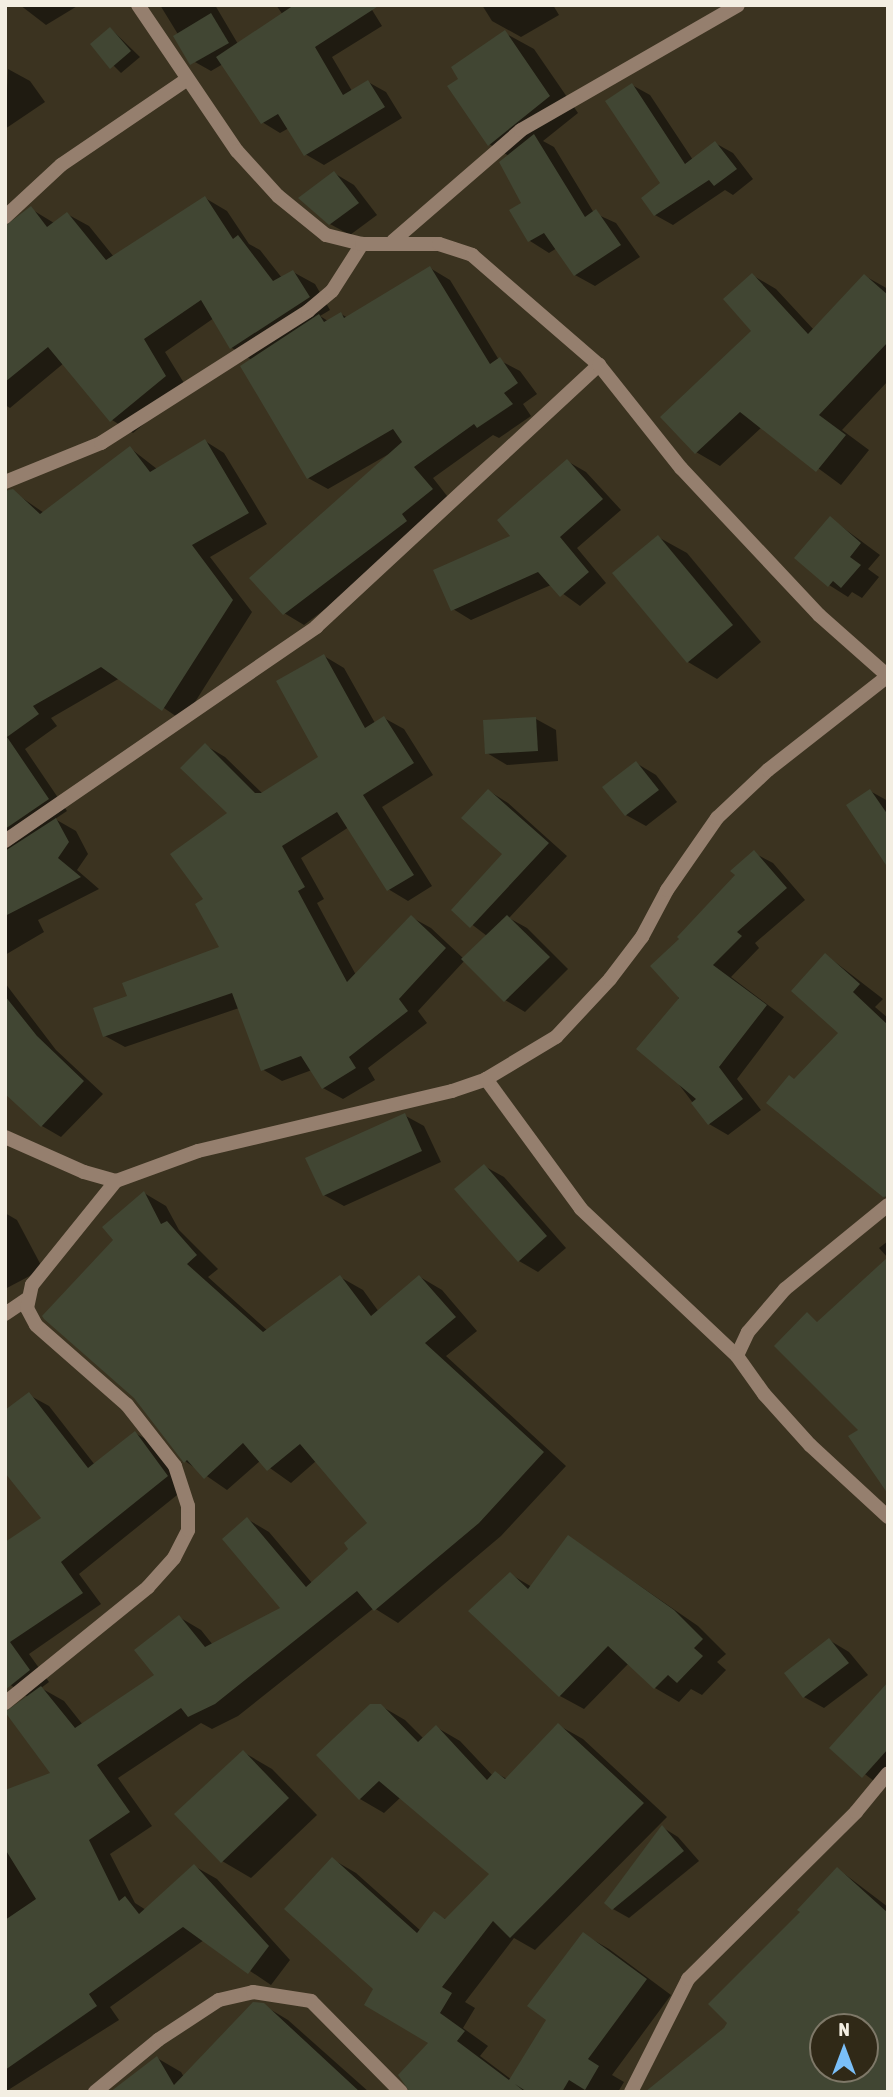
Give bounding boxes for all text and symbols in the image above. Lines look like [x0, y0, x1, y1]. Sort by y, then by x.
north arrow [809, 2013, 879, 2083]
text: N [838, 2018, 850, 2040]

